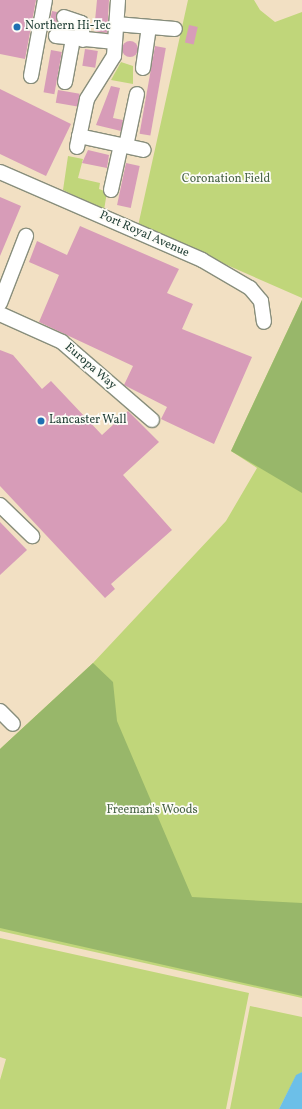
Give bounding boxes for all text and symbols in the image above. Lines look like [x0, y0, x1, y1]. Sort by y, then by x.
place label: Northern Hi-Tec [25, 20, 111, 34]
marker: Northern Hi-Tec [12, 22, 22, 32]
park label: Coronation Field [182, 173, 270, 187]
street label: Port Royal Avenue [97, 209, 191, 261]
street label: Europa Way [61, 341, 119, 393]
place label: Lancaster Wall [49, 414, 127, 428]
marker: Lancaster Wall [36, 416, 46, 426]
park label: Freeman's Woods [106, 804, 198, 818]

